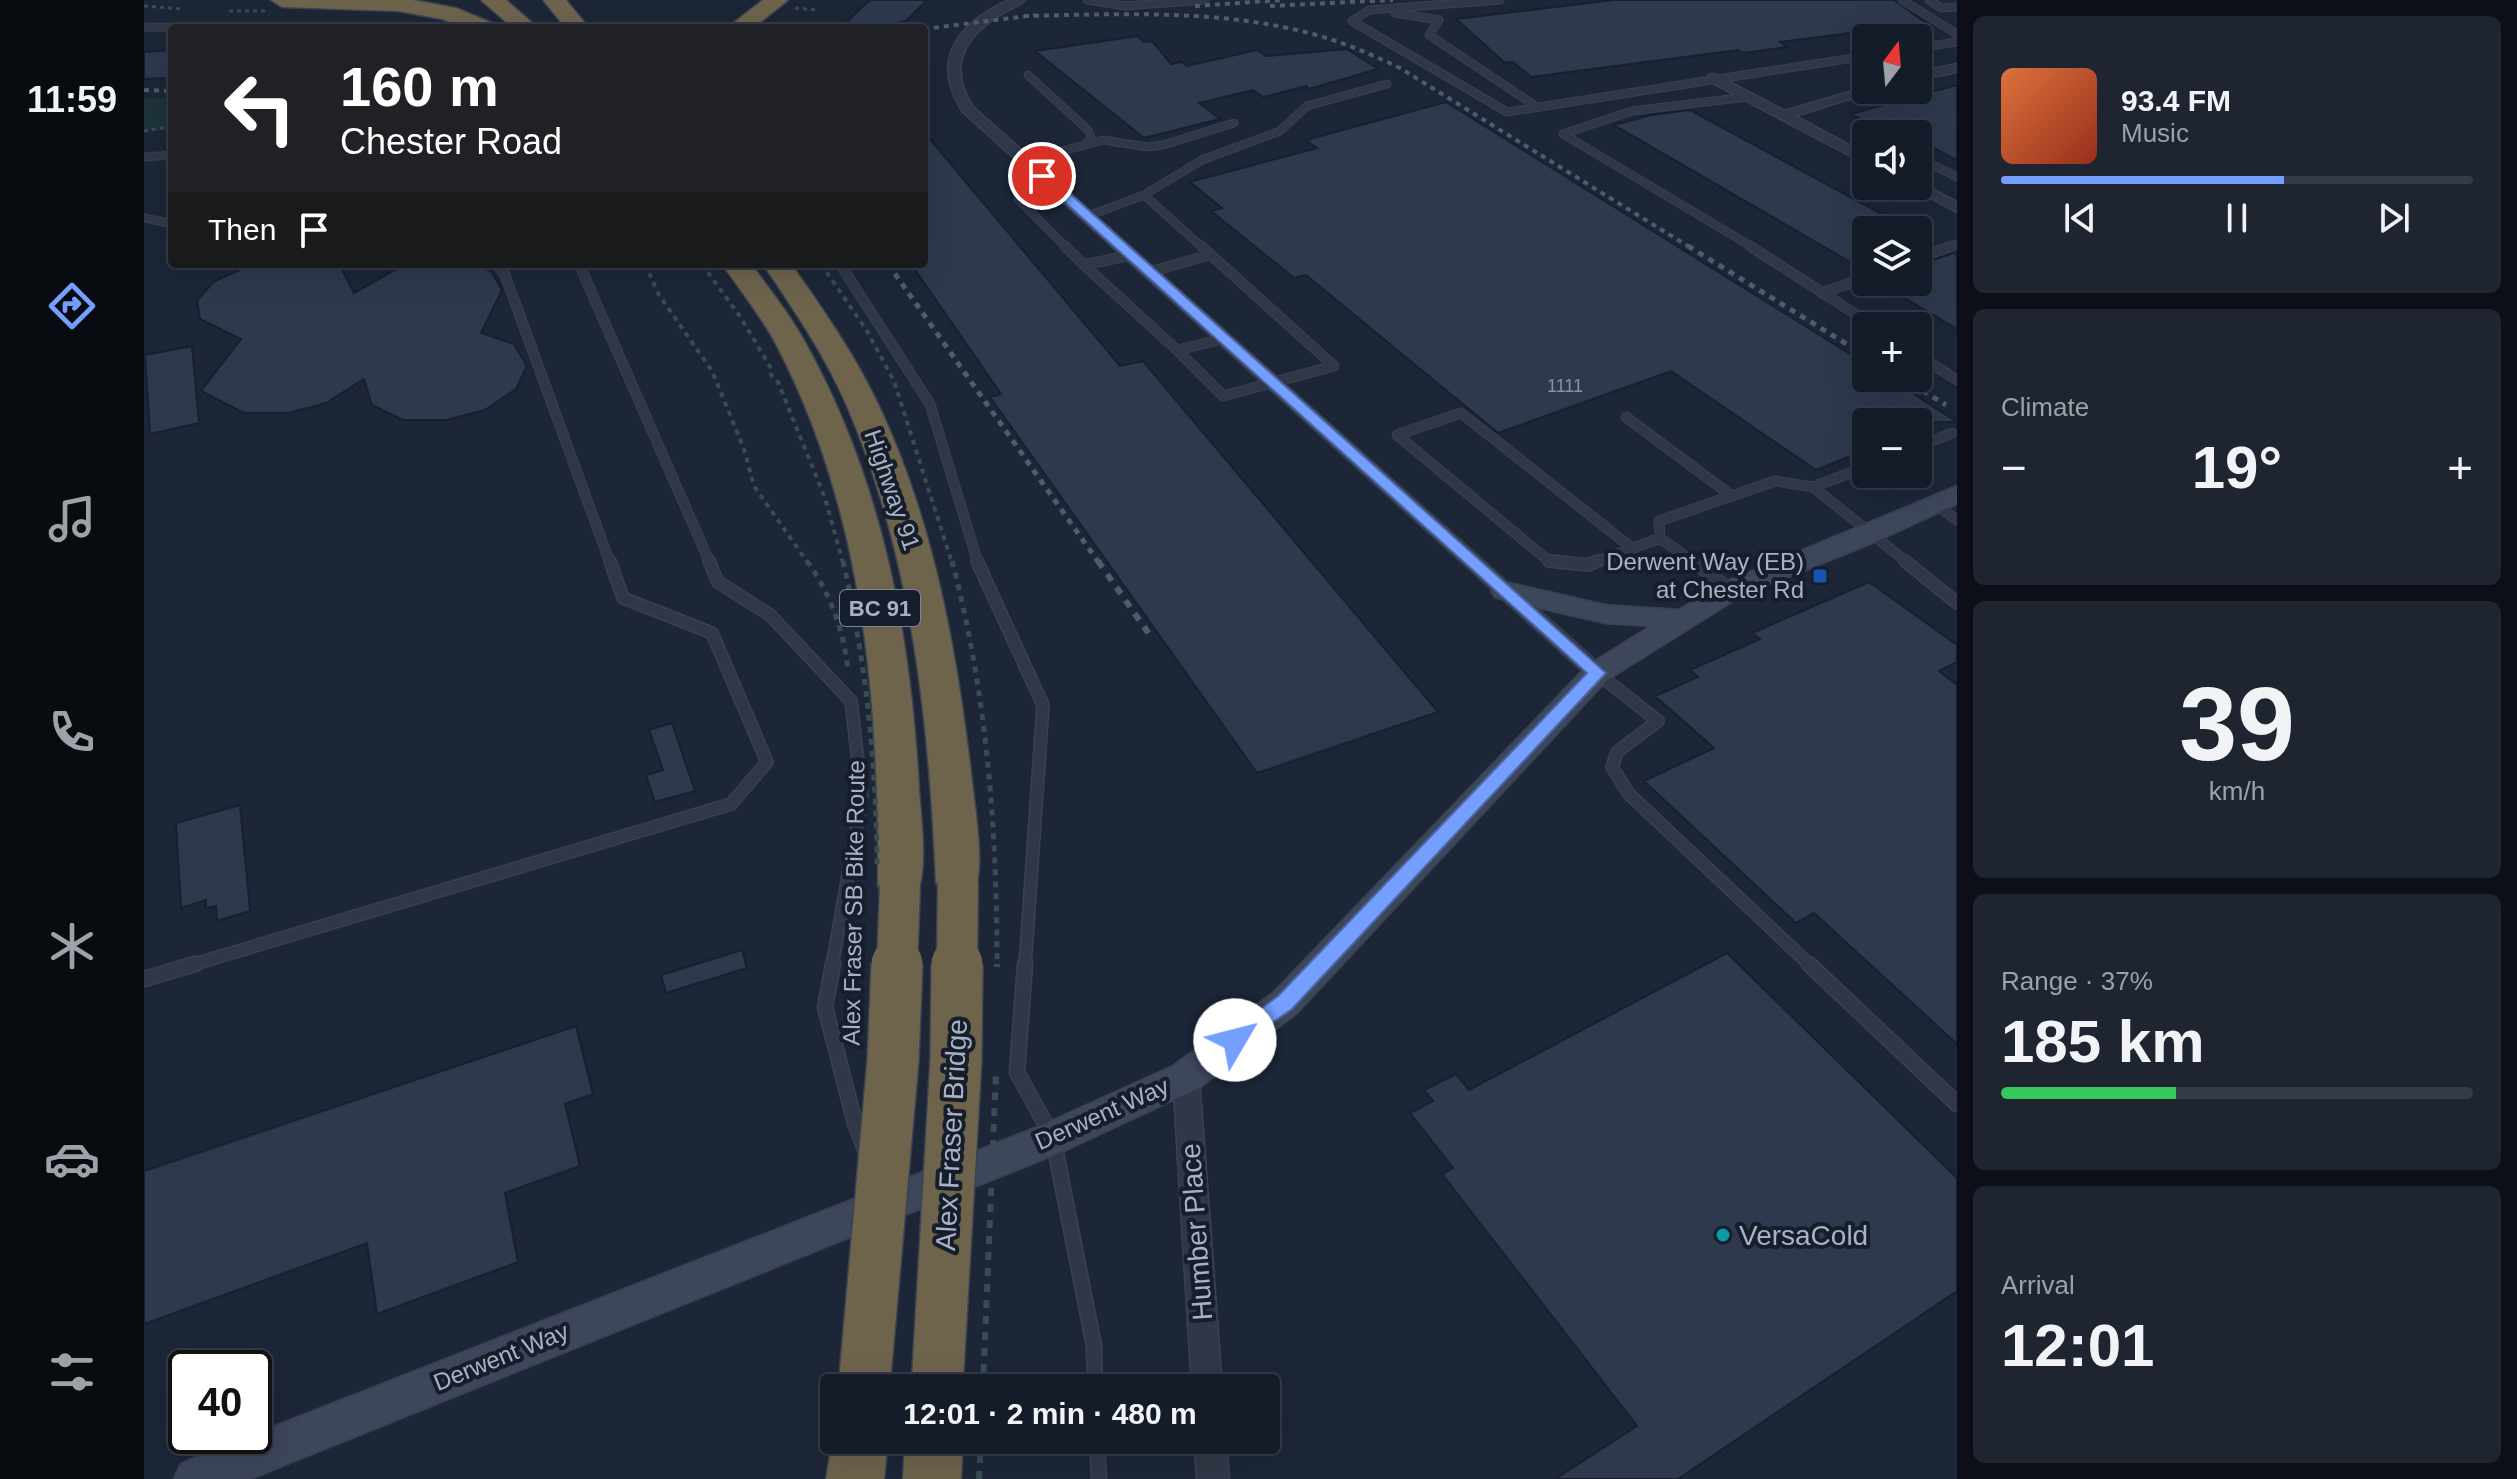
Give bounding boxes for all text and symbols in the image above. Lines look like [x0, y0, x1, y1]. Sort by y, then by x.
north arrow [1852, 24, 1932, 104]
map controls [1852, 24, 1932, 488]
text: 160 m [340, 55, 499, 118]
icon: left [208, 56, 312, 160]
text: 11:59 [27, 79, 117, 120]
text: 93.4 FM [2121, 84, 2231, 117]
text: Music [2121, 118, 2189, 148]
button: sound [1852, 120, 1932, 200]
text: Chester Road [340, 121, 562, 162]
pin [1008, 142, 1076, 210]
icon: arrive [1020, 154, 1064, 198]
icon: previous [2058, 196, 2102, 240]
icon: pause [2215, 196, 2259, 240]
icon: next [2372, 196, 2416, 240]
icon: arrive [292, 208, 336, 252]
text: Then [208, 213, 276, 246]
button: layers [1852, 216, 1932, 296]
icon: directions [44, 278, 100, 334]
button: + [1852, 312, 1932, 392]
house number: 1111 [1547, 376, 1583, 396]
text: Climate [2001, 392, 2089, 422]
button: − [1852, 408, 1932, 488]
street label: Highway 91 [859, 426, 926, 554]
text: 19° [2192, 434, 2282, 501]
text: − [2001, 443, 2027, 492]
text: + [2447, 443, 2473, 492]
icon: music [44, 491, 100, 547]
place label: Derwent Way (EB) at Chester Rd [1606, 548, 1804, 603]
marker: Derwent Way (EB) at Chester Rd [1811, 567, 1829, 585]
road number: BC 91 [840, 590, 920, 626]
text: 39 [2179, 666, 2295, 782]
icon: phone [44, 704, 100, 760]
street label: Alex Fraser SB Bike Route [838, 760, 869, 1046]
text: km/h [2209, 776, 2265, 806]
icon: climate [44, 918, 100, 974]
text: Range · 37% [2001, 966, 2153, 996]
position arrow [1193, 998, 1277, 1082]
text: 185 km [2001, 1008, 2205, 1075]
street label: Alex Fraser Bridge [930, 1018, 973, 1252]
street label: Derwent Way [1031, 1072, 1173, 1155]
icon: car [44, 1131, 100, 1187]
street label: Humber Place [1175, 1142, 1218, 1322]
place label: VersaCold [1739, 1220, 1868, 1251]
marker: VersaCold [1714, 1226, 1732, 1244]
text: Arrival [2001, 1270, 2075, 1300]
text: 12:01 [2001, 1312, 2154, 1379]
street label: Derwent Way [429, 1317, 572, 1396]
icon: filters [44, 1344, 100, 1400]
speed limit sign: 40 [168, 1350, 272, 1454]
text: 12:01 · 2 min · 480 m [903, 1397, 1197, 1430]

